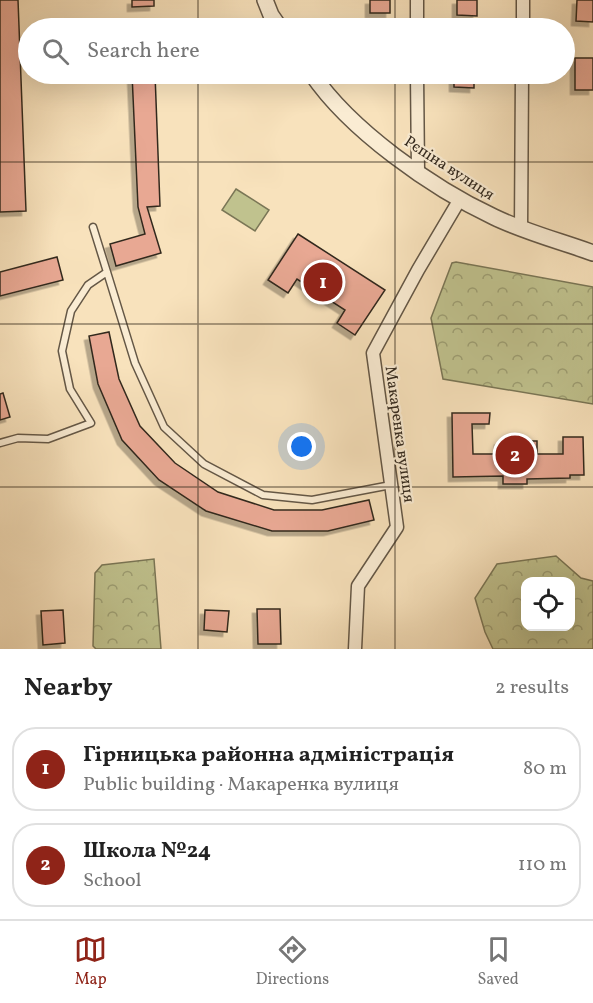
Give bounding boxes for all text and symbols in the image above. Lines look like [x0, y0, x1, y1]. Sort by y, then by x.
search box [18, 18, 575, 84]
icon: search [39, 35, 72, 68]
text: Search here [87, 36, 200, 67]
street label: Рєпіна вулиця [399, 131, 498, 206]
pin: 1 [304, 260, 342, 304]
street label: Макаренка вулиця [379, 365, 419, 504]
your location [287, 432, 316, 461]
pin: 2 [496, 432, 534, 478]
map controls [521, 577, 575, 631]
button: locate [521, 577, 575, 631]
text: Nearby [24, 670, 113, 706]
text: 2 results [495, 674, 569, 702]
text: Гірницька районна адміністрація [83, 740, 454, 771]
text: 1 [41, 755, 50, 783]
text: 80 m [523, 755, 567, 783]
text: Public building · Макаренка вулиця [83, 771, 399, 799]
text: Школа №24 [83, 836, 211, 867]
text: 2 [40, 851, 51, 879]
text: 110 m [518, 851, 567, 879]
text: School [83, 867, 141, 895]
tab: Map [74, 933, 107, 991]
tab: Directions [256, 933, 329, 991]
tab: Saved [478, 933, 519, 991]

